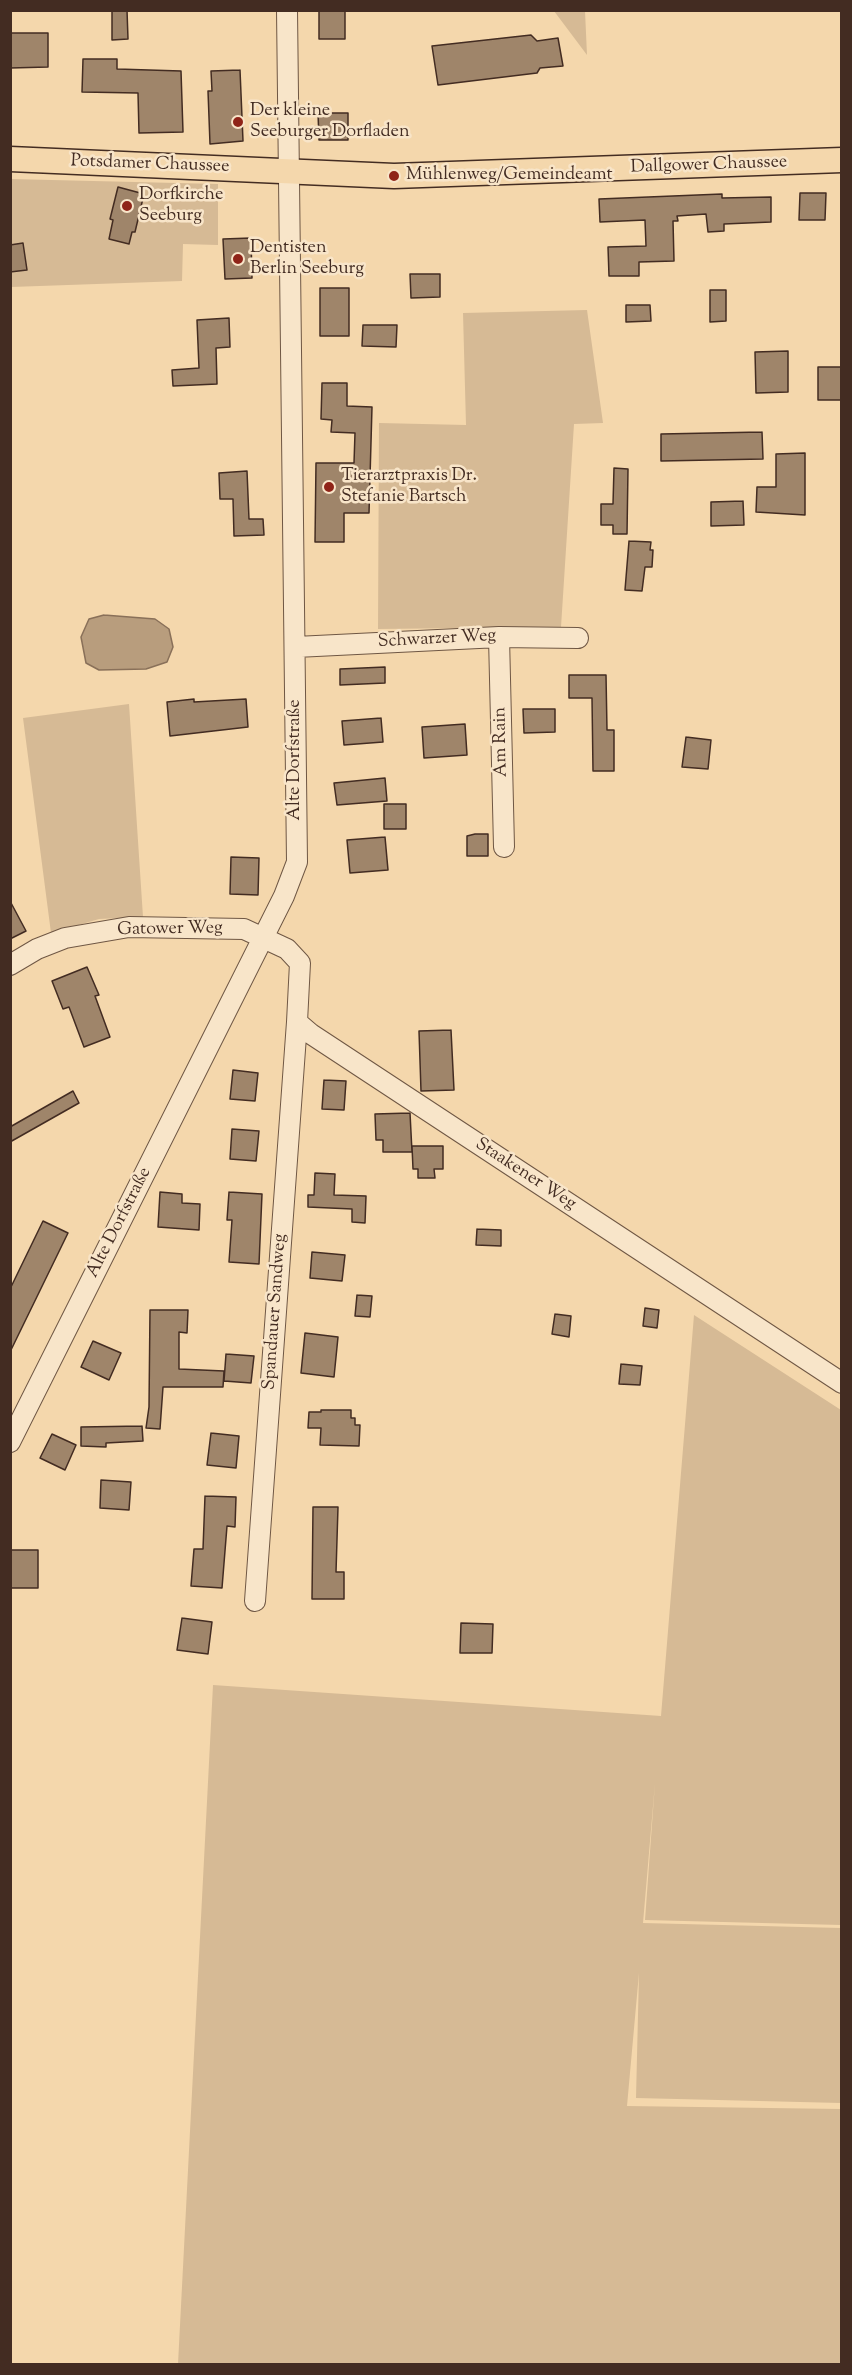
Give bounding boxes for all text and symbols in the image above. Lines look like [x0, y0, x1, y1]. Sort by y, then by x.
place label: Der kleine Seeburger Dorfladen [250, 101, 410, 144]
marker: Der kleine Seeburger Dorfladen [231, 115, 245, 129]
street label: Potsdamer Chaussee [70, 151, 230, 179]
street label: Dallgower Chaussee [630, 152, 788, 180]
place label: Mühlenweg/Gemeindeamt [406, 165, 613, 187]
marker: Mühlenweg/Gemeindeamt [387, 169, 401, 183]
place label: Dorfkirche Seeburg [139, 185, 223, 228]
marker: Dorfkirche Seeburg [120, 199, 134, 213]
place label: Dentisten Berlin Seeburg [250, 238, 364, 280]
marker: Dentisten Berlin Seeburg [231, 252, 245, 266]
place label: Tierarztpraxis Dr. Stefanie Bartsch [341, 466, 477, 508]
marker: Tierarztpraxis Dr. Stefanie Bartsch [322, 480, 336, 494]
street label: Schwarzer Weg [377, 626, 497, 654]
street label: Alte Dorfstraße [285, 699, 307, 821]
street label: Am Rain [491, 707, 513, 777]
street label: Gatower Weg [117, 918, 223, 942]
street label: Staakener Weg [470, 1134, 580, 1216]
street label: Alte Dorfstraße [83, 1164, 157, 1282]
street label: Spandauer Sandweg [260, 1233, 292, 1391]

